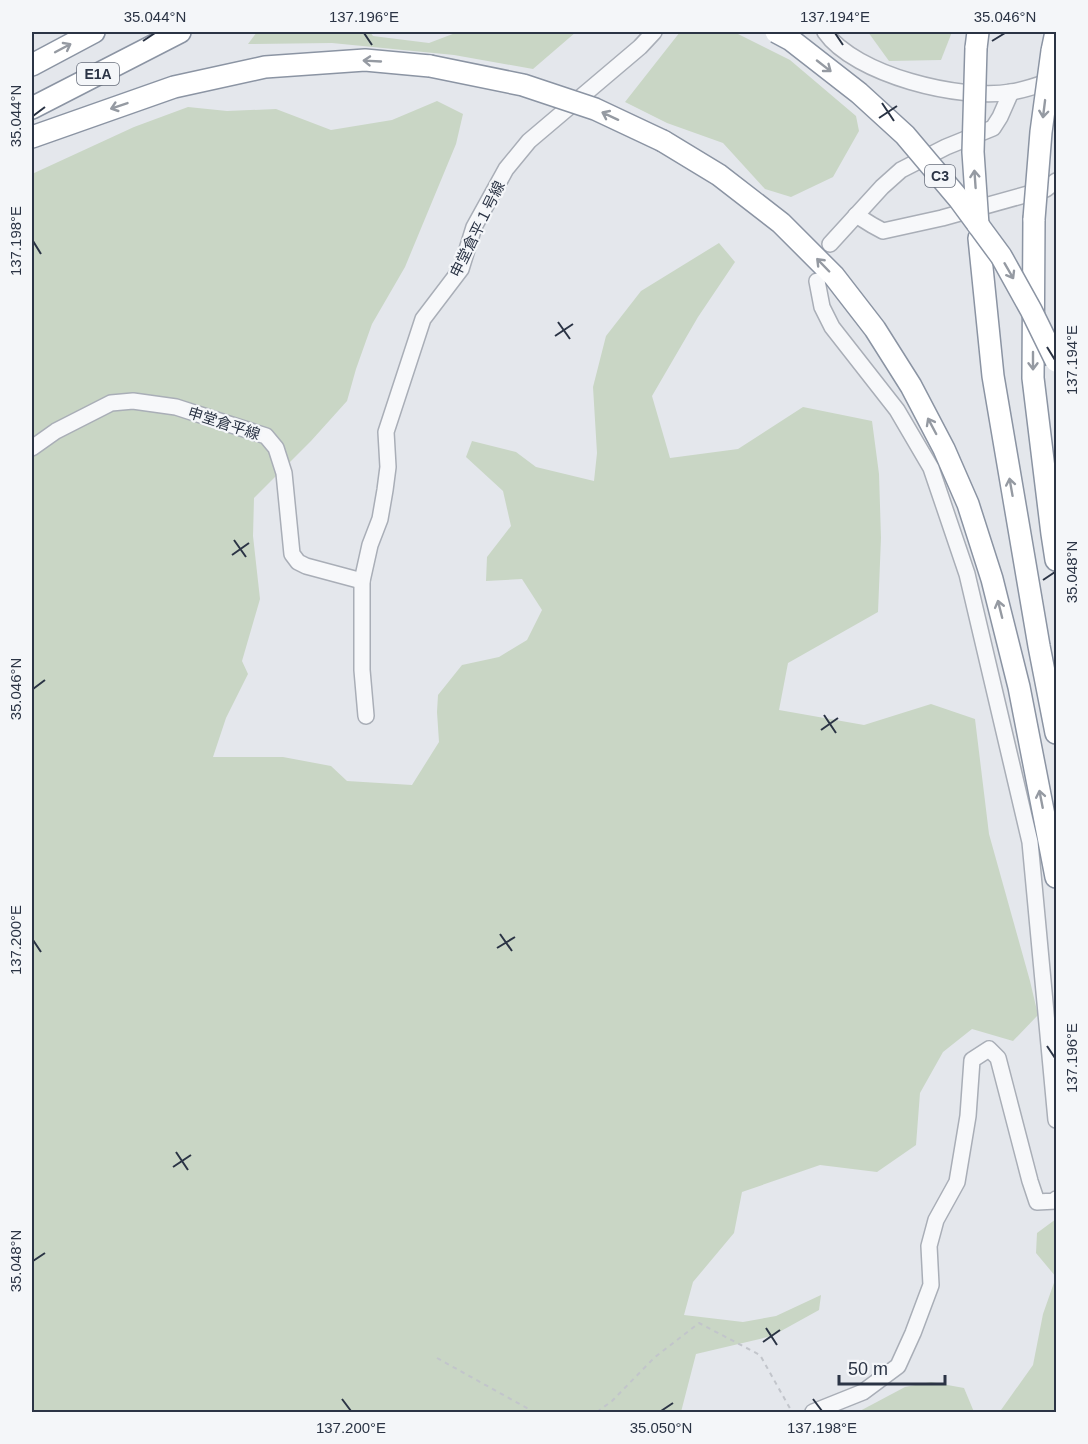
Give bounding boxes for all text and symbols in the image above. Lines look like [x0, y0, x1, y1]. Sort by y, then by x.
text: 35.044°N [124, 8, 186, 25]
text: 137.196°E [329, 8, 399, 25]
text: 137.194°E [800, 8, 870, 25]
text: 35.046°N [974, 8, 1036, 25]
one-way arrow [54, 42, 71, 54]
one-way arrow [362, 55, 382, 66]
one-way arrow [815, 59, 831, 72]
road number: E1A [77, 63, 119, 85]
text: 35.044°N [7, 85, 24, 147]
one-way arrow [1039, 99, 1050, 119]
one-way arrow [110, 101, 129, 112]
one-way arrow [602, 110, 620, 122]
road number: C3 [925, 165, 955, 187]
one-way arrow [969, 170, 980, 190]
street label: 申堂倉平１号線 [446, 178, 508, 280]
text: 137.198°E [7, 206, 24, 276]
one-way arrow [816, 258, 831, 273]
one-way arrow [1004, 263, 1016, 280]
text: 137.194°E [1063, 325, 1080, 395]
one-way arrow [1027, 351, 1039, 371]
street label: 申堂倉平線 [186, 403, 262, 443]
one-way arrow [926, 418, 937, 436]
one-way arrow [1006, 477, 1017, 497]
text: 35.048°N [1063, 541, 1080, 603]
one-way arrow [993, 599, 1005, 618]
text: 35.046°N [7, 658, 24, 720]
one-way arrow [1035, 790, 1046, 809]
text: 137.200°E [7, 905, 24, 975]
text: 137.196°E [1063, 1023, 1080, 1093]
text: 35.048°N [7, 1230, 24, 1292]
scale bar [839, 1348, 946, 1386]
text: 50 m [848, 1359, 888, 1379]
text: 137.200°E [316, 1419, 386, 1436]
text: 35.050°N [630, 1419, 692, 1436]
text: 137.198°E [787, 1419, 857, 1436]

